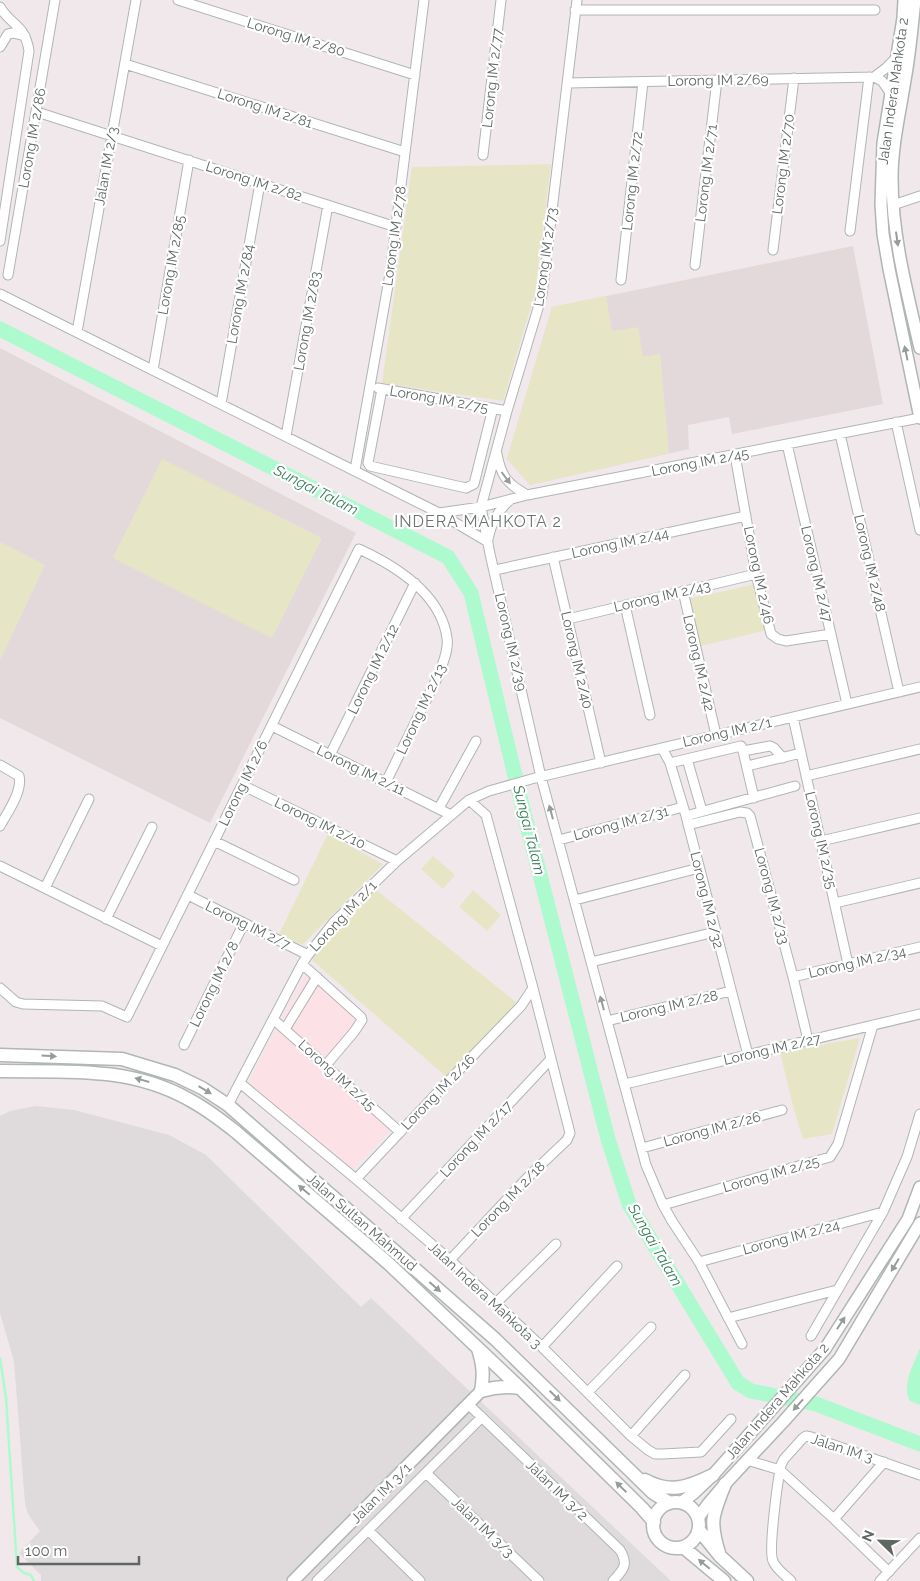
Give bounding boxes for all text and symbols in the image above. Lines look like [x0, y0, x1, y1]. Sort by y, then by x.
street label: Lorong IM 2/80 [245, 14, 347, 60]
street label: Jalan Indera Mahkota 2 [875, 16, 911, 166]
street label: Lorong IM 2/77 [479, 27, 505, 128]
street label: Lorong IM 2/69 [667, 71, 769, 89]
street label: Lorong IM 2/81 [215, 85, 315, 131]
street label: Lorong IM 2/86 [15, 87, 49, 189]
street label: Lorong IM 2/70 [769, 113, 797, 215]
street label: Lorong IM 2/71 [692, 123, 720, 223]
street label: Jalan IM 2/3 [91, 125, 121, 207]
street label: Lorong IM 2/72 [619, 131, 645, 231]
street label: Lorong IM 2/82 [204, 158, 304, 204]
street label: Lorong IM 2/78 [379, 185, 409, 287]
street label: Lorong IM 2/73 [530, 206, 560, 308]
street label: Lorong IM 2/85 [154, 214, 188, 316]
one-way arrow [893, 232, 901, 248]
street label: Lorong IM 2/84 [223, 243, 257, 345]
street label: Lorong IM 2/83 [290, 270, 324, 372]
one-way arrow [902, 345, 910, 361]
street label: Lorong IM 2/75 [389, 382, 490, 416]
street label: Lorong IM 2/45 [650, 445, 750, 479]
water label: Sungai Talam [270, 461, 361, 519]
one-way arrow [501, 471, 511, 484]
district label: INDERA MAHKOTA 2 [394, 512, 562, 531]
street label: Lorong IM 2/48 [851, 513, 889, 613]
street label: Lorong IM 2/47 [798, 524, 836, 624]
street label: Lorong IM 2/44 [570, 525, 670, 561]
street label: Lorong IM 2/46 [741, 525, 777, 625]
street label: Lorong IM 2/43 [612, 577, 712, 615]
street label: Lorong IM 2/39 [492, 591, 530, 693]
street label: Lorong IM 2/40 [558, 610, 596, 710]
street label: Lorong IM 2/42 [680, 613, 718, 713]
street label: Lorong IM 2/12 [344, 622, 402, 716]
street label: Lorong IM 2/13 [393, 661, 449, 757]
street label: Lorong IM 2/1 [681, 714, 773, 750]
street label: Lorong IM 2/6 [215, 738, 271, 828]
street label: Lorong IM 2/11 [314, 742, 408, 798]
water label: Sungai Talam [509, 782, 549, 877]
street label: Lorong IM 2/35 [802, 790, 840, 891]
street label: Lorong IM 2/10 [272, 794, 368, 852]
street label: Lorong IM 2/31 [572, 803, 670, 843]
one-way arrow [547, 805, 555, 820]
street label: Lorong IM 2/33 [751, 846, 793, 946]
street label: Lorong IM 2/32 [687, 850, 727, 950]
street label: Lorong IM 2/1 [306, 877, 380, 955]
street label: Lorong IM 2/7 [203, 898, 293, 953]
street label: Lorong IM 2/8 [186, 939, 242, 1029]
street label: Lorong IM 2/34 [807, 943, 908, 981]
street label: Lorong IM 2/28 [618, 987, 720, 1025]
one-way arrow [598, 995, 606, 1011]
street label: Lorong IM 2/27 [722, 1030, 823, 1068]
street label: Lorong IM 2/15 [295, 1036, 379, 1114]
street label: Lorong IM 2/16 [398, 1051, 478, 1133]
one-way arrow [41, 1052, 57, 1060]
one-way arrow [134, 1076, 149, 1084]
one-way arrow [198, 1086, 212, 1095]
street label: Lorong IM 2/17 [437, 1097, 516, 1180]
street label: Lorong IM 2/26 [662, 1108, 762, 1150]
street label: Lorong IM 2/25 [721, 1153, 821, 1195]
street label: Lorong IM 2/18 [468, 1158, 548, 1240]
street label: Jalan Sultan Mahmud [304, 1170, 420, 1274]
one-way arrow [297, 1184, 310, 1195]
water label: Sungai Talam [624, 1200, 686, 1289]
street label: Lorong IM 2/24 [741, 1216, 841, 1258]
street label: Jalan Indera Mahkota 3 [425, 1238, 545, 1352]
one-way arrow [891, 1258, 900, 1271]
one-way arrow [428, 1281, 441, 1292]
one-way arrow [837, 1317, 846, 1330]
street label: Jalan Indera Mahkota 2 [722, 1340, 832, 1462]
one-way arrow [549, 1390, 561, 1402]
one-way arrow [792, 1398, 804, 1410]
street label: Jalan IM 3 [809, 1430, 875, 1466]
street label: Jalan IM 3/2 [523, 1457, 591, 1523]
street label: Jalan IM 3/1 [348, 1460, 414, 1526]
one-way arrow [615, 1481, 627, 1493]
street label: Jalan IM 3/3 [449, 1494, 517, 1560]
north arrow [855, 1516, 905, 1566]
text: N [859, 1528, 877, 1544]
scale bar [18, 1534, 139, 1566]
text: 100 m [25, 1542, 67, 1560]
one-way arrow [698, 1558, 711, 1569]

